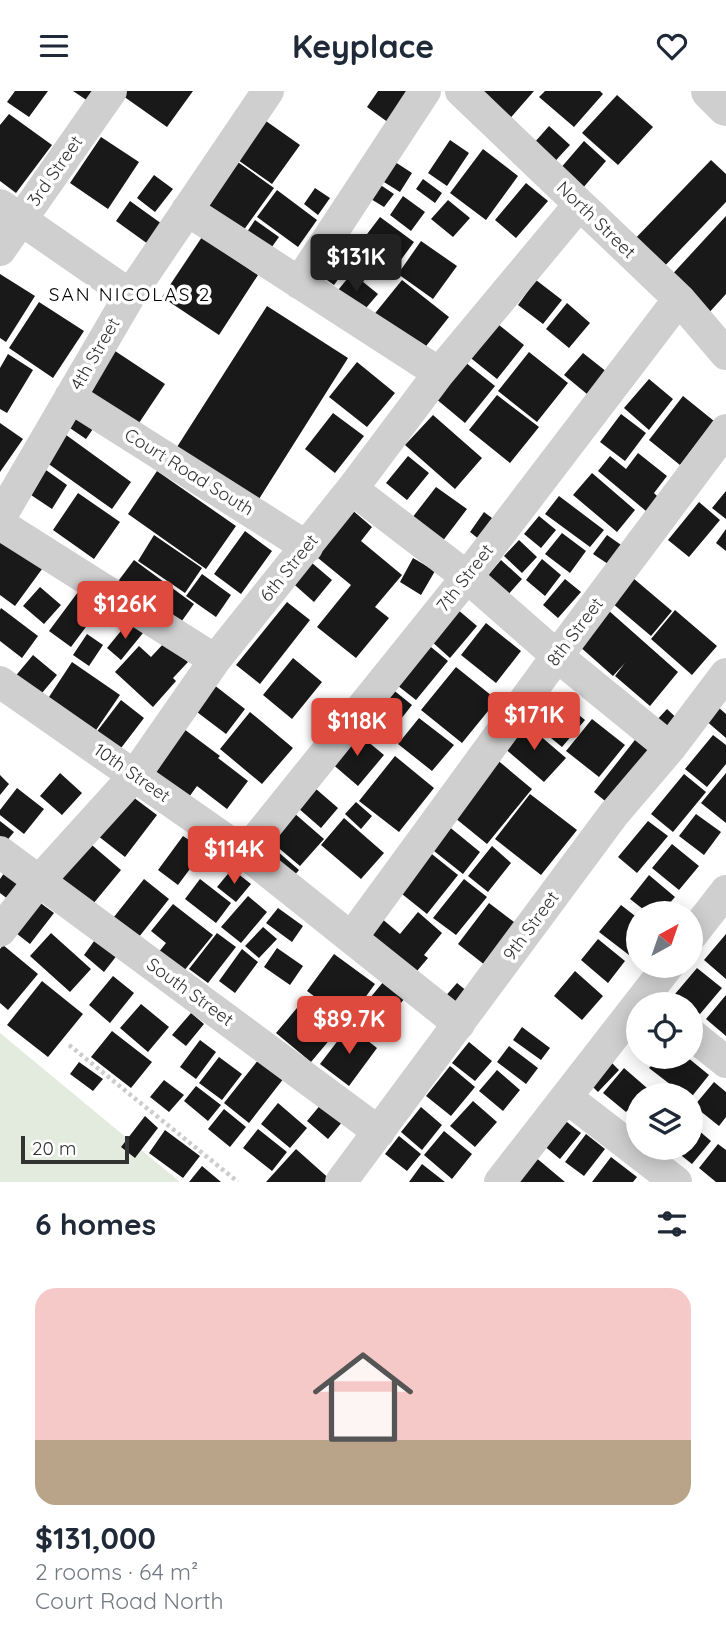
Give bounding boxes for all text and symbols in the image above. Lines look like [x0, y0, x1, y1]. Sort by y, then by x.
text: Keyplace [292, 26, 434, 66]
icon: menu [35, 27, 73, 65]
icon: heart [653, 27, 691, 65]
street label: 3rd Street [22, 131, 87, 210]
street label: North Street [552, 176, 641, 263]
pin: $131K [307, 235, 405, 294]
text: $131K [326, 242, 386, 271]
district label: SAN NICOLAS 2 [49, 282, 211, 306]
street label: 4th Street [65, 313, 125, 394]
street label: Court Road South [120, 423, 258, 521]
street label: 6th Street [254, 529, 323, 606]
street label: 7th Street [431, 539, 498, 616]
pin: $126K [76, 581, 174, 641]
text: $126K [93, 589, 157, 618]
street label: 8th Street [541, 593, 608, 671]
pin: $171K [485, 693, 583, 752]
pin: $118K [308, 699, 406, 758]
text: $171K [504, 700, 564, 729]
text: $118K [327, 706, 387, 735]
street label: 10th Street [90, 738, 175, 807]
pin: $114K [185, 827, 283, 886]
text: $114K [204, 834, 264, 863]
street label: 9th Street [498, 886, 564, 965]
north arrow [626, 901, 704, 978]
map controls [626, 901, 703, 1160]
street label: South Street [142, 952, 238, 1031]
button: locate [626, 992, 703, 1069]
pin: $89.7K [292, 997, 406, 1056]
text: $89.7K [313, 1004, 385, 1033]
button: layers [626, 1083, 703, 1160]
scale bar [21, 1133, 130, 1165]
text: 20 m [32, 1136, 76, 1160]
text: 6 homes [35, 1205, 156, 1243]
icon: filters [653, 1205, 691, 1243]
icon: home [300, 1334, 426, 1460]
text: $131,000 [35, 1519, 156, 1557]
text: 2 rooms · 64 m² [35, 1557, 198, 1586]
text: Court Road North [35, 1586, 224, 1615]

